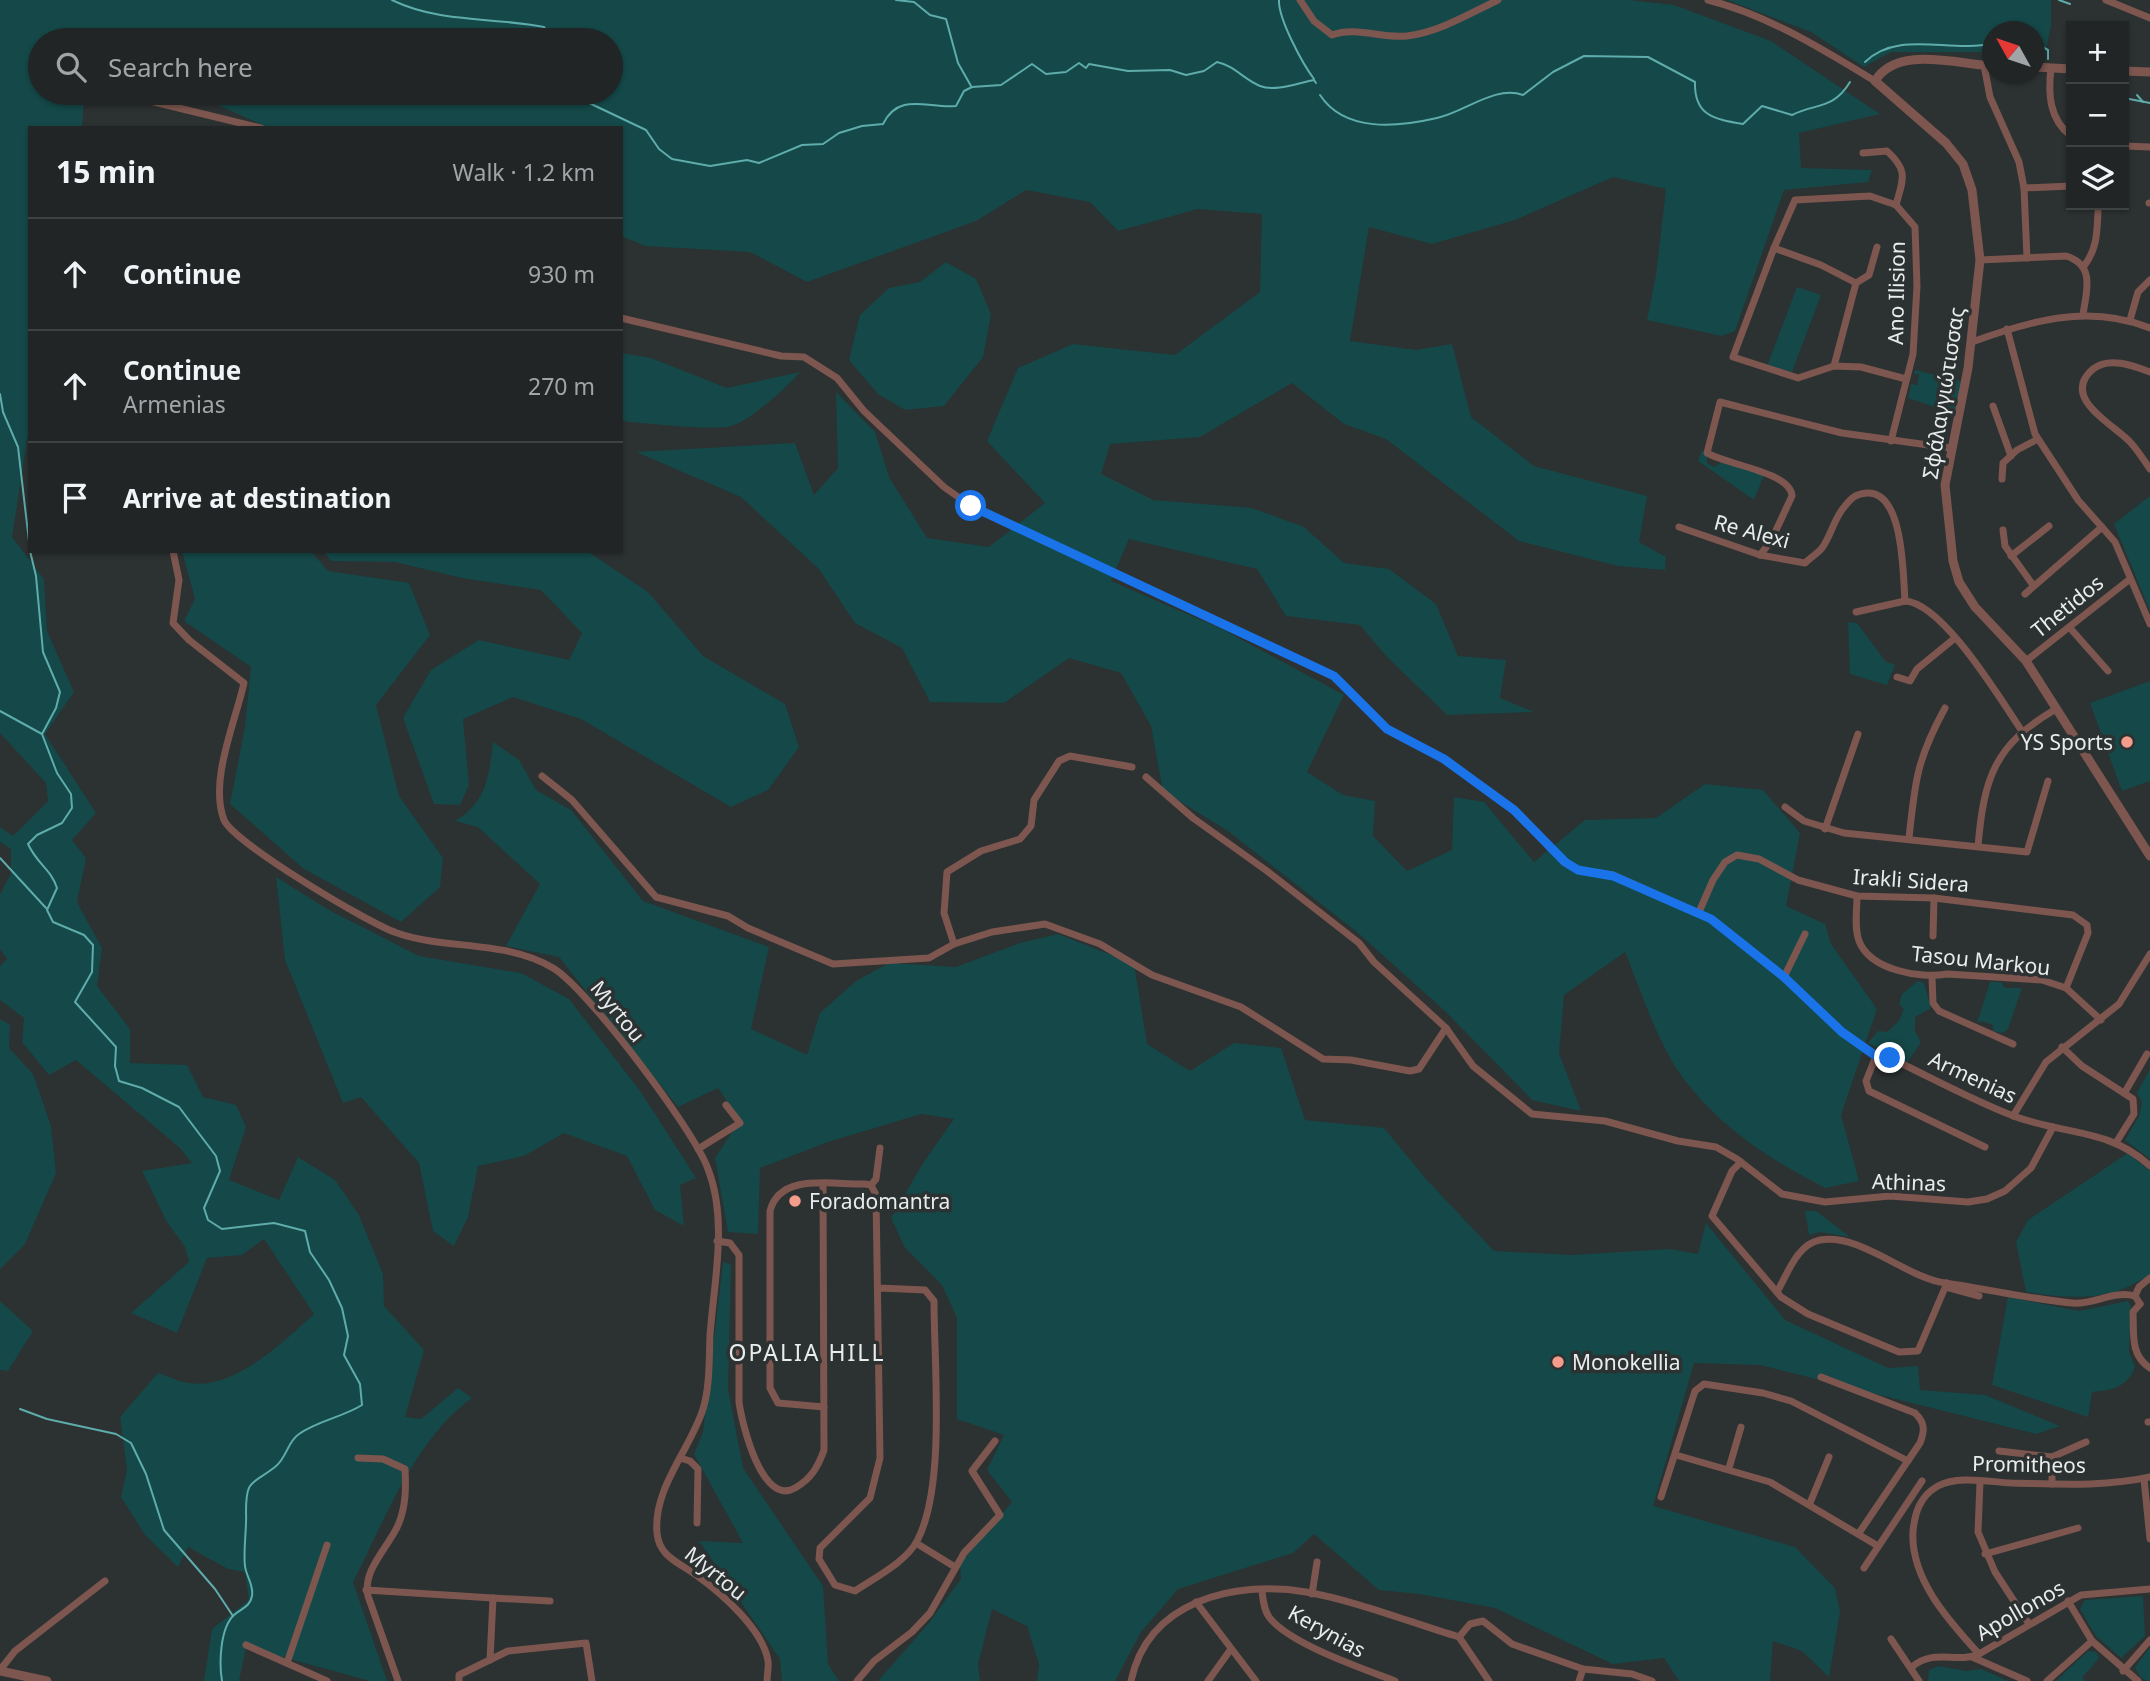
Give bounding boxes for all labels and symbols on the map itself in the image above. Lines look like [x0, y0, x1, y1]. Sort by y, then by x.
north arrow [1982, 21, 2045, 84]
street label: Ano Ilision [1881, 241, 1911, 345]
street label: Σφάλαγγιώτισσας [1916, 305, 1970, 481]
route start [955, 490, 986, 521]
street label: Re Alexi [1711, 507, 1793, 555]
street label: Thetidos [2025, 568, 2109, 644]
place label: YS Sports [2021, 728, 2113, 756]
marker: YS Sports [2119, 734, 2135, 750]
street label: Irakli Sidera [1852, 862, 1970, 898]
street label: Tasou Markou [1910, 939, 2052, 981]
street label: Myrtou [585, 974, 651, 1048]
route end [1874, 1042, 1905, 1073]
street label: Armenias [1925, 1044, 2021, 1110]
street label: Athinas [1871, 1167, 1947, 1197]
place label: Foradomantra [809, 1187, 950, 1215]
marker: Foradomantra [787, 1193, 803, 1209]
district label: OPALIA HILL [729, 1336, 885, 1368]
place label: Monokellia [1572, 1348, 1681, 1376]
marker: Monokellia [1550, 1354, 1566, 1370]
street label: Promitheos [1972, 1449, 2086, 1479]
street label: Myrtou [679, 1540, 753, 1606]
street label: Apollonos [1970, 1573, 2070, 1647]
street label: Kerynias [1283, 1598, 1371, 1664]

